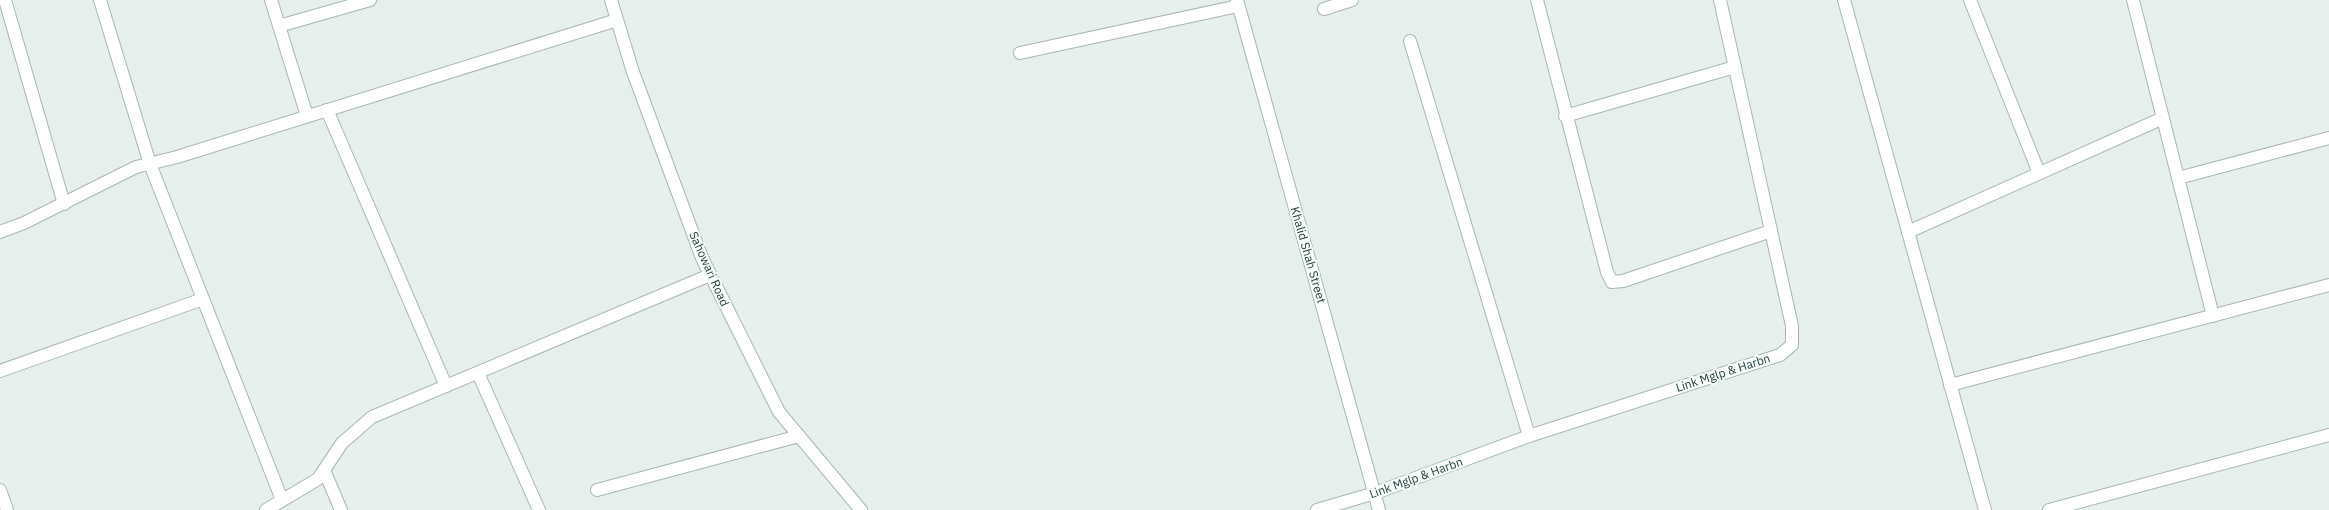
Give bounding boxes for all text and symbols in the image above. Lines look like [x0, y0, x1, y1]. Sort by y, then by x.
street label: Khalid Shah Street [1288, 205, 1329, 305]
street label: Sahowari Road [686, 229, 733, 308]
street label: Link Mglp & Harbn [1674, 350, 1772, 395]
street label: Link Mglp & Harbn [1367, 454, 1465, 501]

